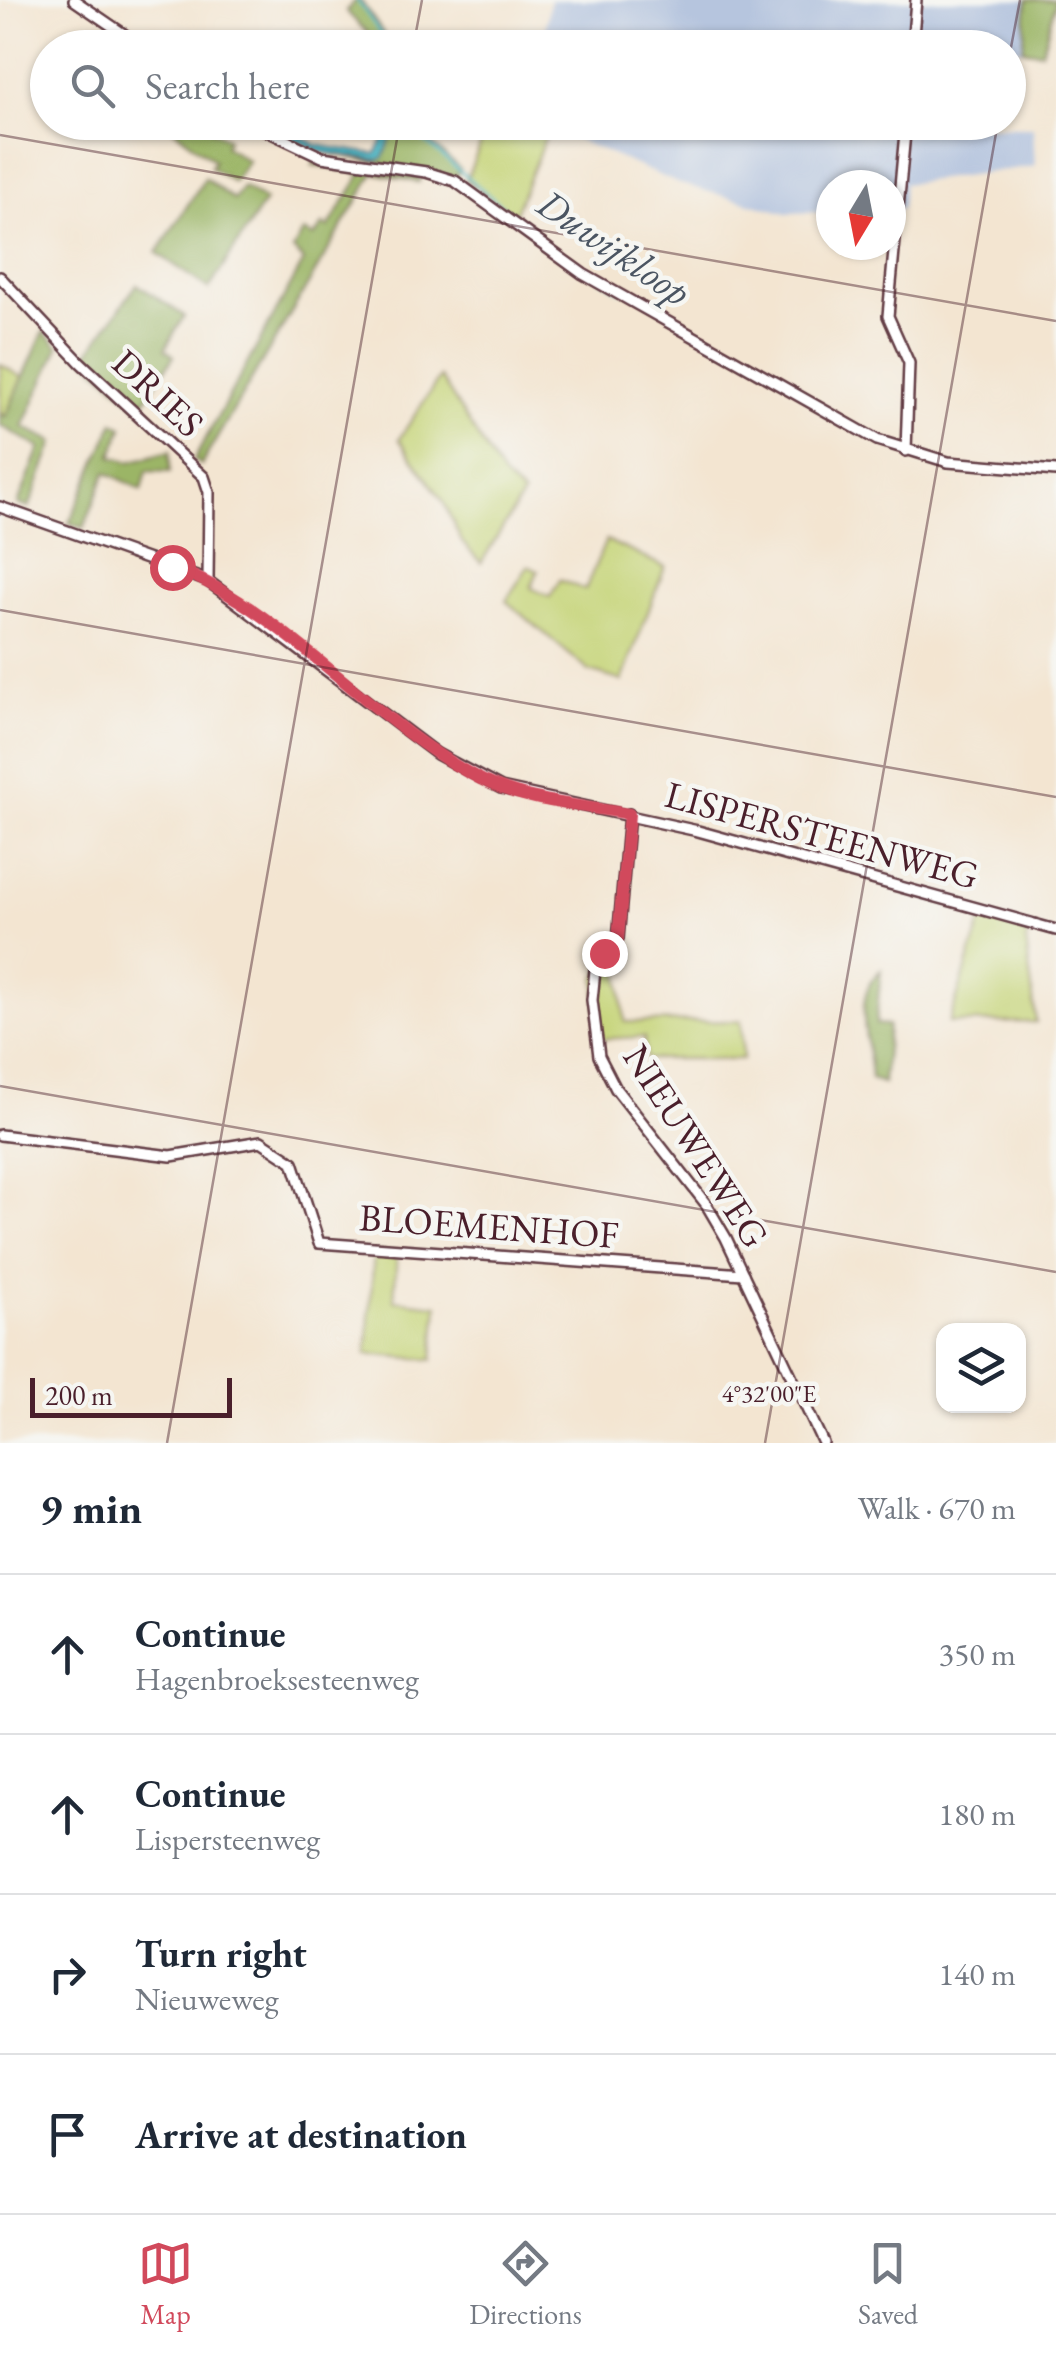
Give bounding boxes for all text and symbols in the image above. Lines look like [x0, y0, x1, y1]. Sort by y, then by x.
search box [30, 30, 1026, 140]
icon: search [65, 58, 120, 113]
text: Search here [145, 61, 310, 110]
north arrow [816, 170, 906, 260]
water label: Duwijkloop [526, 176, 701, 318]
street label: DRIES [102, 338, 214, 447]
route start [150, 545, 196, 591]
street label: LISPERSTEENWEG [660, 769, 984, 900]
route end [582, 931, 628, 977]
street label: NIEUWEWEG [613, 1035, 780, 1257]
street label: BLOEMENHOF [358, 1192, 620, 1259]
map controls [936, 1323, 1026, 1413]
button: layers [936, 1323, 1026, 1413]
scale bar [30, 1373, 232, 1418]
text: 200 m [45, 1377, 113, 1413]
text: 4°32'00"E [722, 1377, 816, 1409]
text: 9 min [40, 1481, 142, 1536]
text: Walk · 670 m [858, 1487, 1016, 1529]
text: Continue [135, 1609, 286, 1658]
icon: ahead [40, 1627, 95, 1682]
text: 350 m [939, 1633, 1016, 1675]
text: Hagenbroeksesteenweg [135, 1658, 419, 1700]
text: Continue [135, 1769, 286, 1818]
icon: ahead [40, 1787, 95, 1842]
text: 180 m [939, 1793, 1016, 1835]
text: Lispersteenweg [135, 1818, 320, 1860]
text: Turn right [135, 1929, 307, 1978]
icon: right [40, 1947, 95, 2002]
text: 140 m [939, 1953, 1016, 1995]
text: Nieuweweg [135, 1978, 279, 2020]
icon: arrive [40, 2107, 95, 2162]
text: Arrive at destination [135, 2110, 467, 2159]
tab: Map [138, 2236, 193, 2332]
tab: Directions [469, 2236, 582, 2332]
tab: Saved [858, 2236, 918, 2332]

